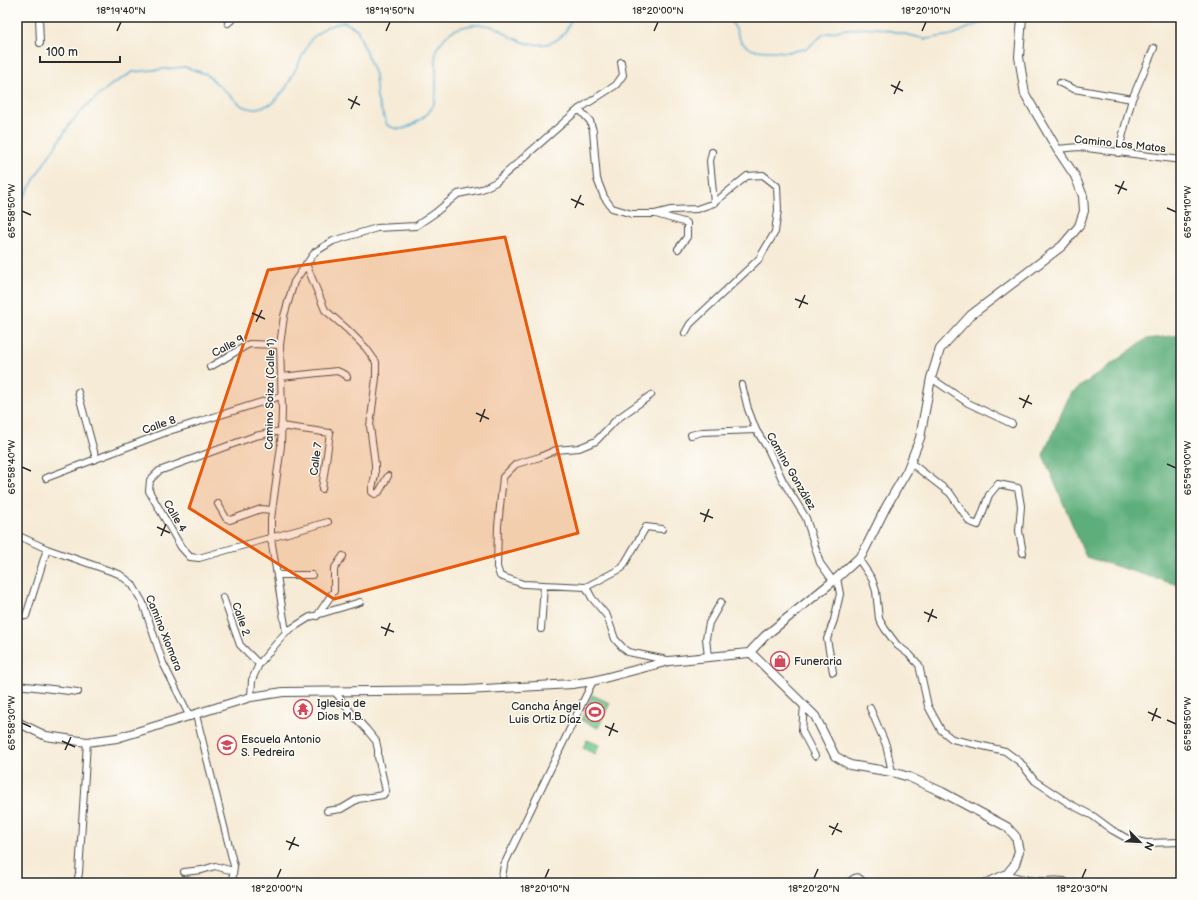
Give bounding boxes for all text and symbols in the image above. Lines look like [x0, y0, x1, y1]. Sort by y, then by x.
text: 18°19'40"N [96, 5, 146, 17]
text: 18°19'50"N [365, 5, 415, 17]
text: 18°20'00"N [632, 5, 684, 17]
text: 18°20'10"N [901, 5, 951, 17]
scale bar [40, 38, 120, 64]
text: 100 m [46, 45, 78, 60]
street label: Camino Los Matos [1073, 133, 1167, 155]
text: 65°58'50"W [6, 184, 18, 238]
text: 65°59'10"W [1182, 186, 1194, 238]
street label: Calle 9 [210, 332, 246, 360]
street label: Camino Soiza (Calle 1) [263, 338, 277, 450]
street label: Calle 8 [140, 413, 178, 437]
street label: Camino González [764, 430, 819, 513]
text: 65°58'40"W [6, 440, 18, 494]
street label: Calle 7 [307, 441, 325, 476]
text: 65°59'00"W [1182, 441, 1194, 495]
street label: Calle 4 [161, 498, 190, 535]
street label: Camino Xiomara [143, 593, 185, 673]
street label: Calle 2 [229, 600, 253, 638]
shop icon: Funeraria [769, 650, 791, 672]
place label: Funeraria [794, 655, 842, 668]
text: 65°58'30"W [6, 696, 18, 751]
place label: Iglesia de Dios M.B. [317, 697, 366, 723]
text: 65°58'50"W [1182, 697, 1194, 751]
temple icon: Iglesia de Dios M.B. [292, 698, 314, 720]
place label: Cancha Ángel Luis Ortiz Díaz [509, 699, 582, 726]
sports icon: Cancha Ángel Luis Ortiz Díaz [584, 701, 606, 723]
place label: Escuela Antonio S. Pedreira [241, 733, 321, 759]
school or university icon: Escuela Antonio S. Pedreira [216, 734, 238, 756]
north arrow [1120, 822, 1160, 862]
text: N [1141, 839, 1156, 852]
text: 18°20'00"N [251, 883, 303, 895]
text: 18°20'10"N [520, 883, 570, 895]
text: 18°20'20"N [788, 883, 840, 895]
text: 18°20'30"N [1056, 883, 1108, 895]

